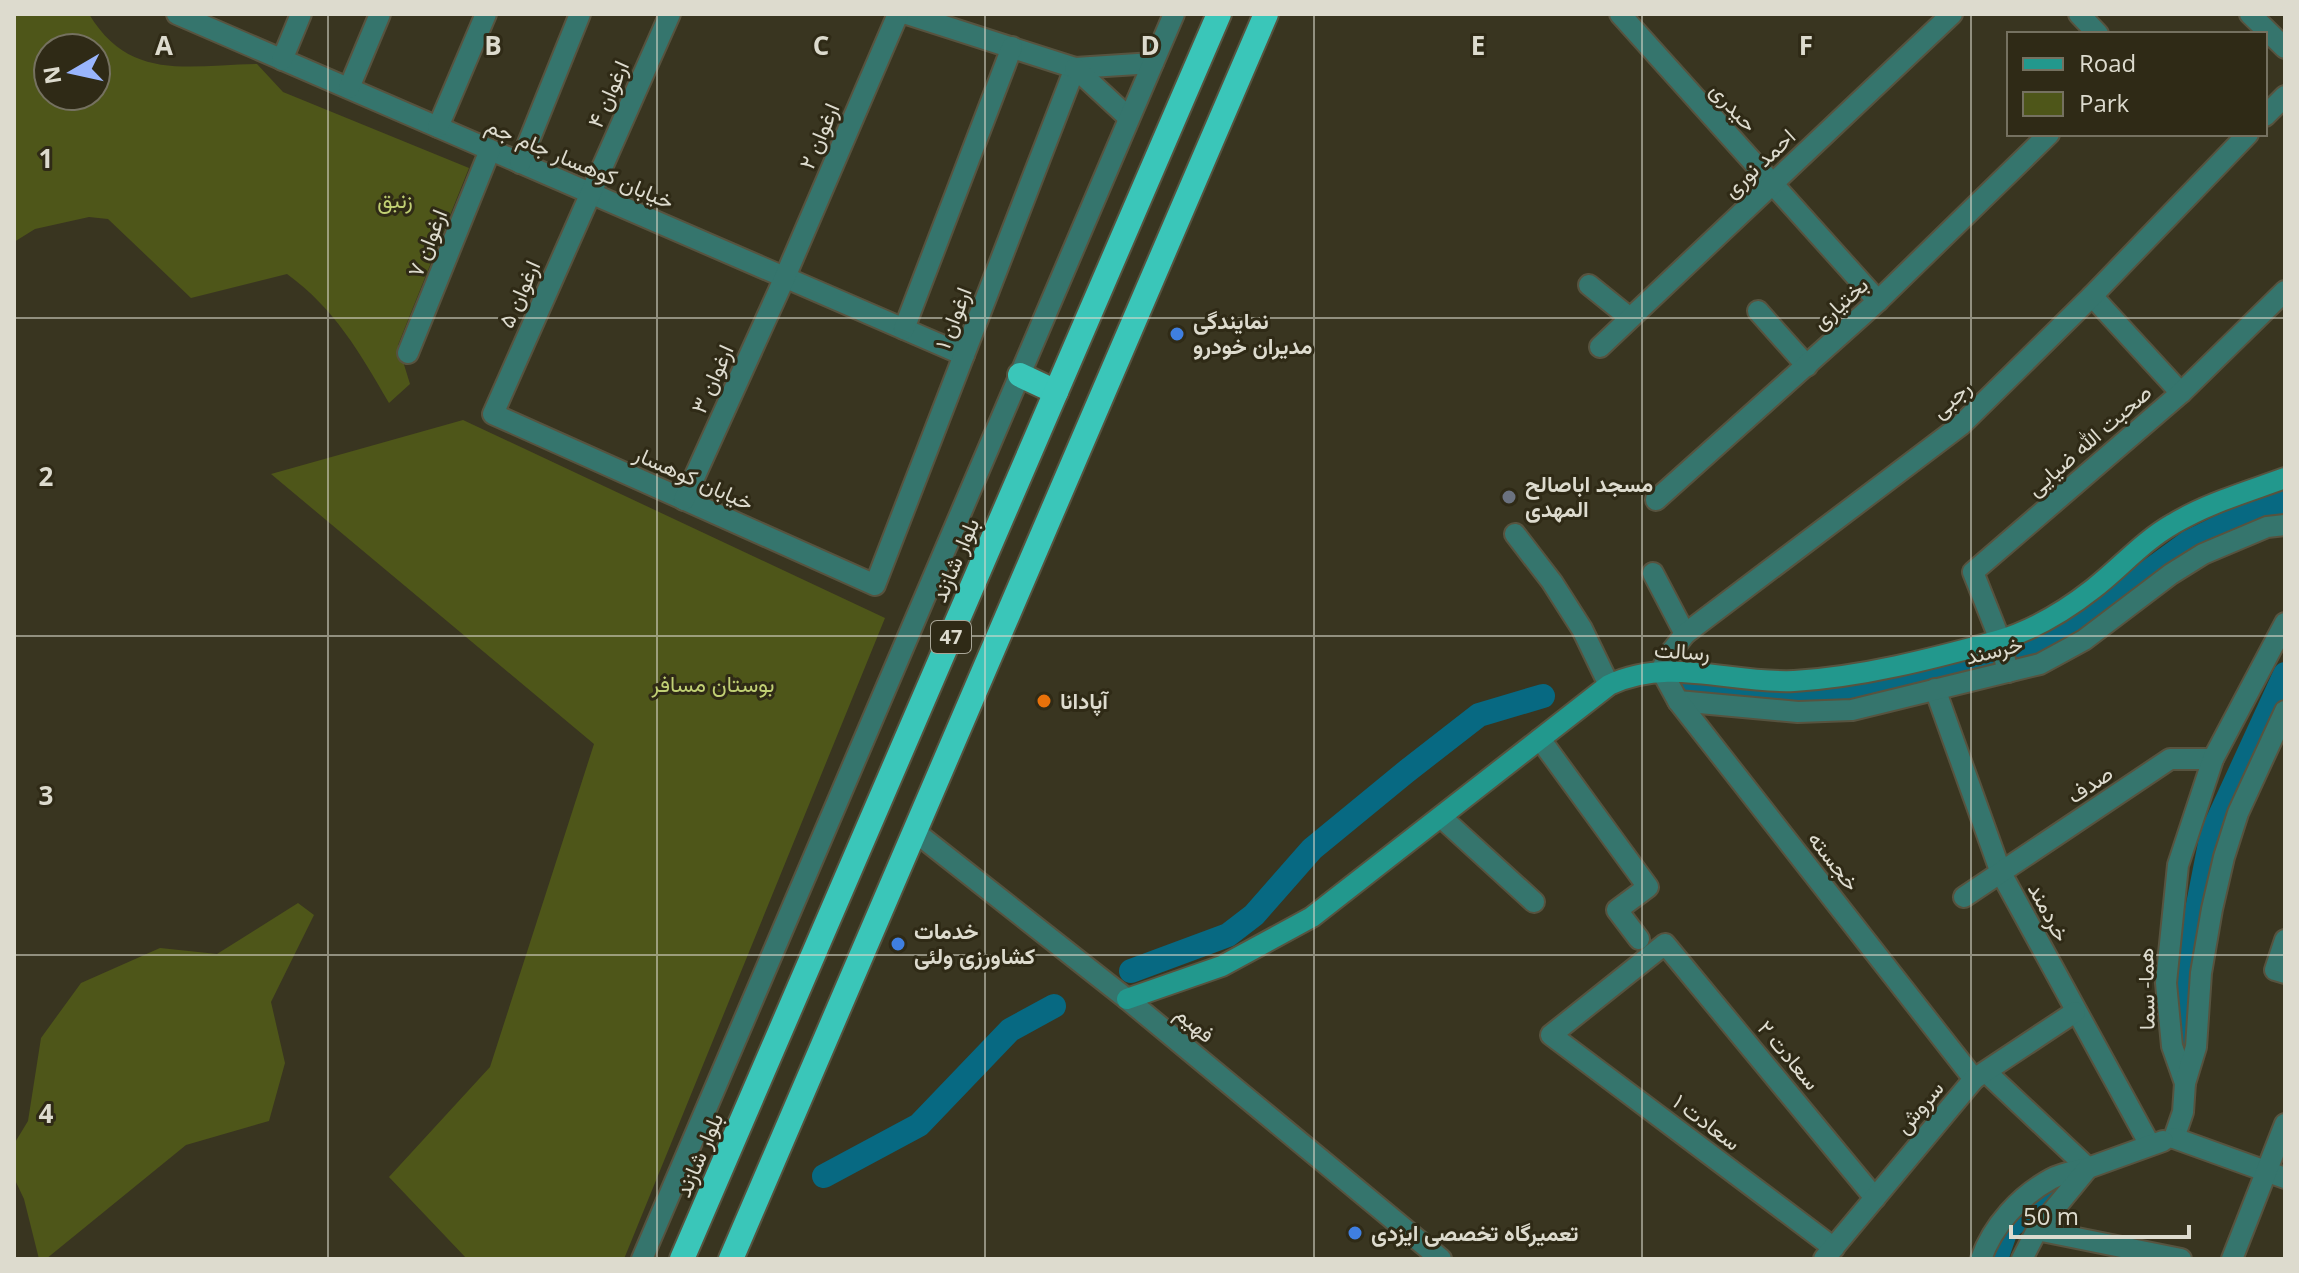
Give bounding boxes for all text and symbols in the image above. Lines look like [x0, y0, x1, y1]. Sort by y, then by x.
text: A [155, 27, 173, 63]
text: B [484, 27, 502, 63]
text: C [813, 27, 829, 63]
text: D [1140, 27, 1160, 63]
text: E [1471, 27, 1485, 63]
text: F [1799, 27, 1813, 63]
north arrow [32, 32, 112, 112]
legend [2007, 32, 2267, 136]
text: Road [2079, 46, 2136, 79]
street label: ارغوان ۴ [579, 55, 635, 132]
text: N [35, 64, 67, 86]
street label: حیدری [1704, 75, 1765, 138]
text: Park [2079, 86, 2130, 119]
street label: ارغوان ۲ [791, 98, 845, 173]
street label: خیابان کوهسار جام جم [481, 109, 679, 216]
street label: احمد نوری [1716, 121, 1801, 204]
text: 1 [39, 140, 53, 176]
park label: زنبق [377, 184, 413, 214]
street label: ارغوان ۷ [399, 204, 453, 281]
street label: ارغوان ۵ [490, 255, 546, 332]
street label: بختیاری [1805, 269, 1874, 336]
street label: ارغوان ۱ [927, 282, 978, 353]
place label: نمایندگی مدیران خودرو [1193, 305, 1312, 360]
marker: نمایندگی مدیران خودرو [1168, 325, 1186, 343]
street label: ارغوان ۳ [683, 339, 740, 418]
street label: رجبی [1924, 372, 1977, 424]
street label: صحبت الله ضیایی [2019, 376, 2157, 502]
street label: خیابان کوهسار [629, 437, 759, 517]
text: 2 [39, 458, 54, 494]
place label: مسجد اباصالح المهدی [1525, 468, 1653, 523]
marker: مسجد اباصالح المهدی [1500, 488, 1518, 506]
street label: بلوار شازند [923, 513, 985, 606]
road number: 47 [931, 621, 971, 653]
street label: خرسند [1962, 627, 2026, 671]
street label: رسالت [1653, 634, 1711, 666]
park label: بوستان مسافر [650, 668, 775, 698]
place label: آپادانا [1060, 685, 1109, 717]
marker: آپادانا [1035, 692, 1053, 710]
street label: صدف [2061, 757, 2118, 809]
text: 3 [39, 777, 53, 813]
street label: خجسته [1802, 824, 1868, 896]
street label: خردمند [2022, 877, 2078, 946]
place label: خدمات کشاورزی ولئی [914, 915, 1035, 970]
marker: خدمات کشاورزی ولئی [889, 935, 907, 953]
street label: هما- سما [2129, 948, 2161, 1030]
street label: فهیم [1169, 998, 1222, 1049]
street label: سعادت ۲ [1752, 1013, 1828, 1096]
street label: سروش [1887, 1073, 1949, 1139]
street label: سعادت ۱ [1668, 1086, 1748, 1157]
text: 4 [39, 1095, 54, 1131]
street label: بلوار شازند [667, 1108, 729, 1201]
scale bar [2011, 1189, 2189, 1239]
text: 50 m [2023, 1199, 2079, 1232]
place label: تعمیرگاه تخصصی ایزدی [1371, 1217, 1578, 1247]
marker: تعمیرگاه تخصصی ایزدی [1346, 1224, 1364, 1242]

